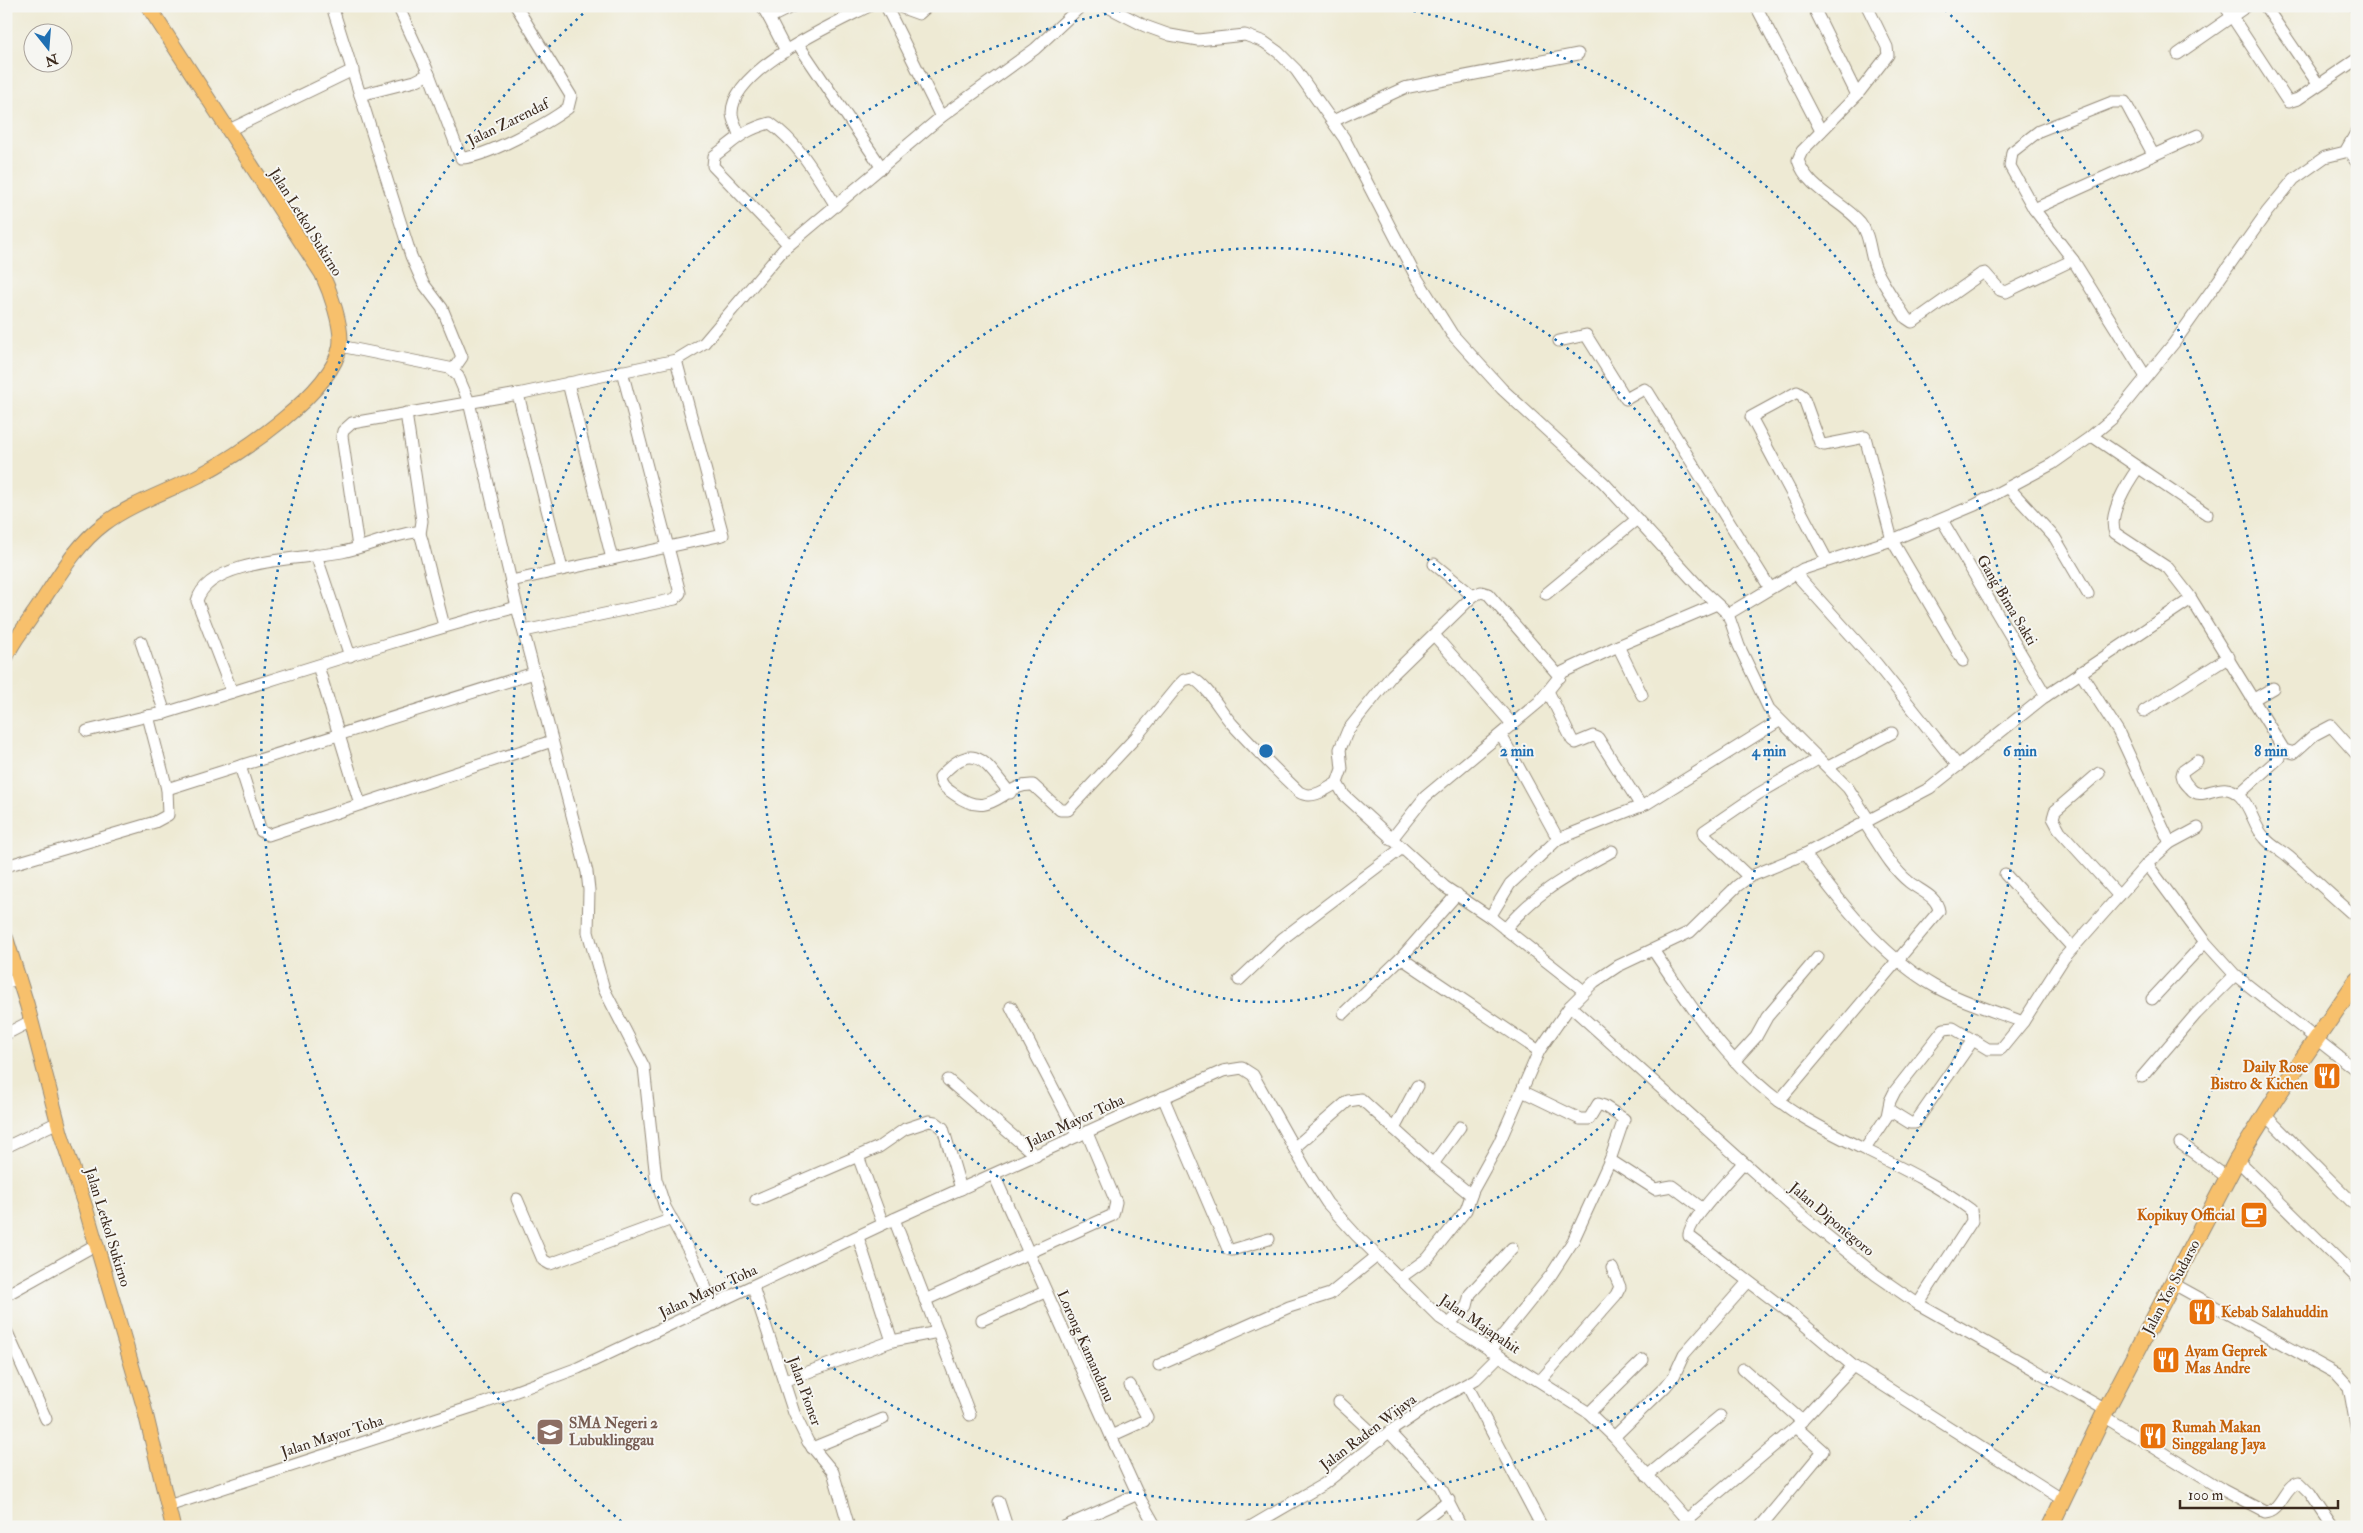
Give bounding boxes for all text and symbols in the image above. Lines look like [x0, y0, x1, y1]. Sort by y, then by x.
north arrow [22, 22, 72, 72]
text: N [43, 50, 61, 70]
street label: Jalan Zarendaf [464, 94, 554, 152]
street label: Jalan Letkol Sukirno [263, 164, 346, 280]
street label: Gang Bima Sakti [1972, 552, 2041, 649]
centre of rings [1257, 742, 1275, 760]
text: 2 min [1500, 742, 1534, 761]
text: 4 min [1751, 742, 1787, 761]
text: 6 min [2003, 742, 2037, 761]
text: 8 min [2254, 742, 2288, 761]
place label: Daily Rose Bistro & Kichen [2210, 1058, 2309, 1094]
restaurant icon: Daily Rose Bistro & Kichen [2312, 1061, 2342, 1091]
street label: Jalan Mayor Toha [1022, 1090, 1128, 1154]
street label: Jalan Letkol Sukirno [79, 1164, 135, 1289]
street label: Jalan Diponegoro [1784, 1178, 1878, 1261]
cafe icon: Kopikuy Official [2239, 1200, 2269, 1230]
place label: Kopikuy Official [2137, 1206, 2235, 1226]
street label: Jalan Yos Sudarso [2138, 1237, 2205, 1339]
street label: Jalan Mayor Toha [655, 1260, 761, 1324]
street label: Lorong Kamandanu [1052, 1287, 1119, 1405]
street label: Jalan Majapahit [1434, 1290, 1524, 1359]
restaurant icon: Kebab Salahuddin [2187, 1297, 2217, 1327]
place label: Kebab Salahuddin [2221, 1303, 2328, 1322]
place label: Ayam Geprek Mas Andre [2184, 1342, 2268, 1378]
restaurant icon: Ayam Geprek Mas Andre [2151, 1345, 2181, 1375]
street label: Jalan Pioner [782, 1353, 826, 1429]
street label: Jalan Raden Wijaya [1316, 1390, 1421, 1476]
street label: Jalan Mayor Toha [278, 1411, 387, 1463]
place label: SMA Negeri 2 Lubuklinggau [569, 1414, 658, 1451]
school or university icon: SMA Negeri 2 Lubuklinggau [535, 1417, 565, 1447]
place label: Rumah Makan Singgalang Jaya [2172, 1418, 2267, 1455]
restaurant icon: Rumah Makan Singgalang Jaya [2138, 1421, 2168, 1451]
scale bar [2180, 1478, 2338, 1510]
text: 100 m [2188, 1486, 2224, 1505]

